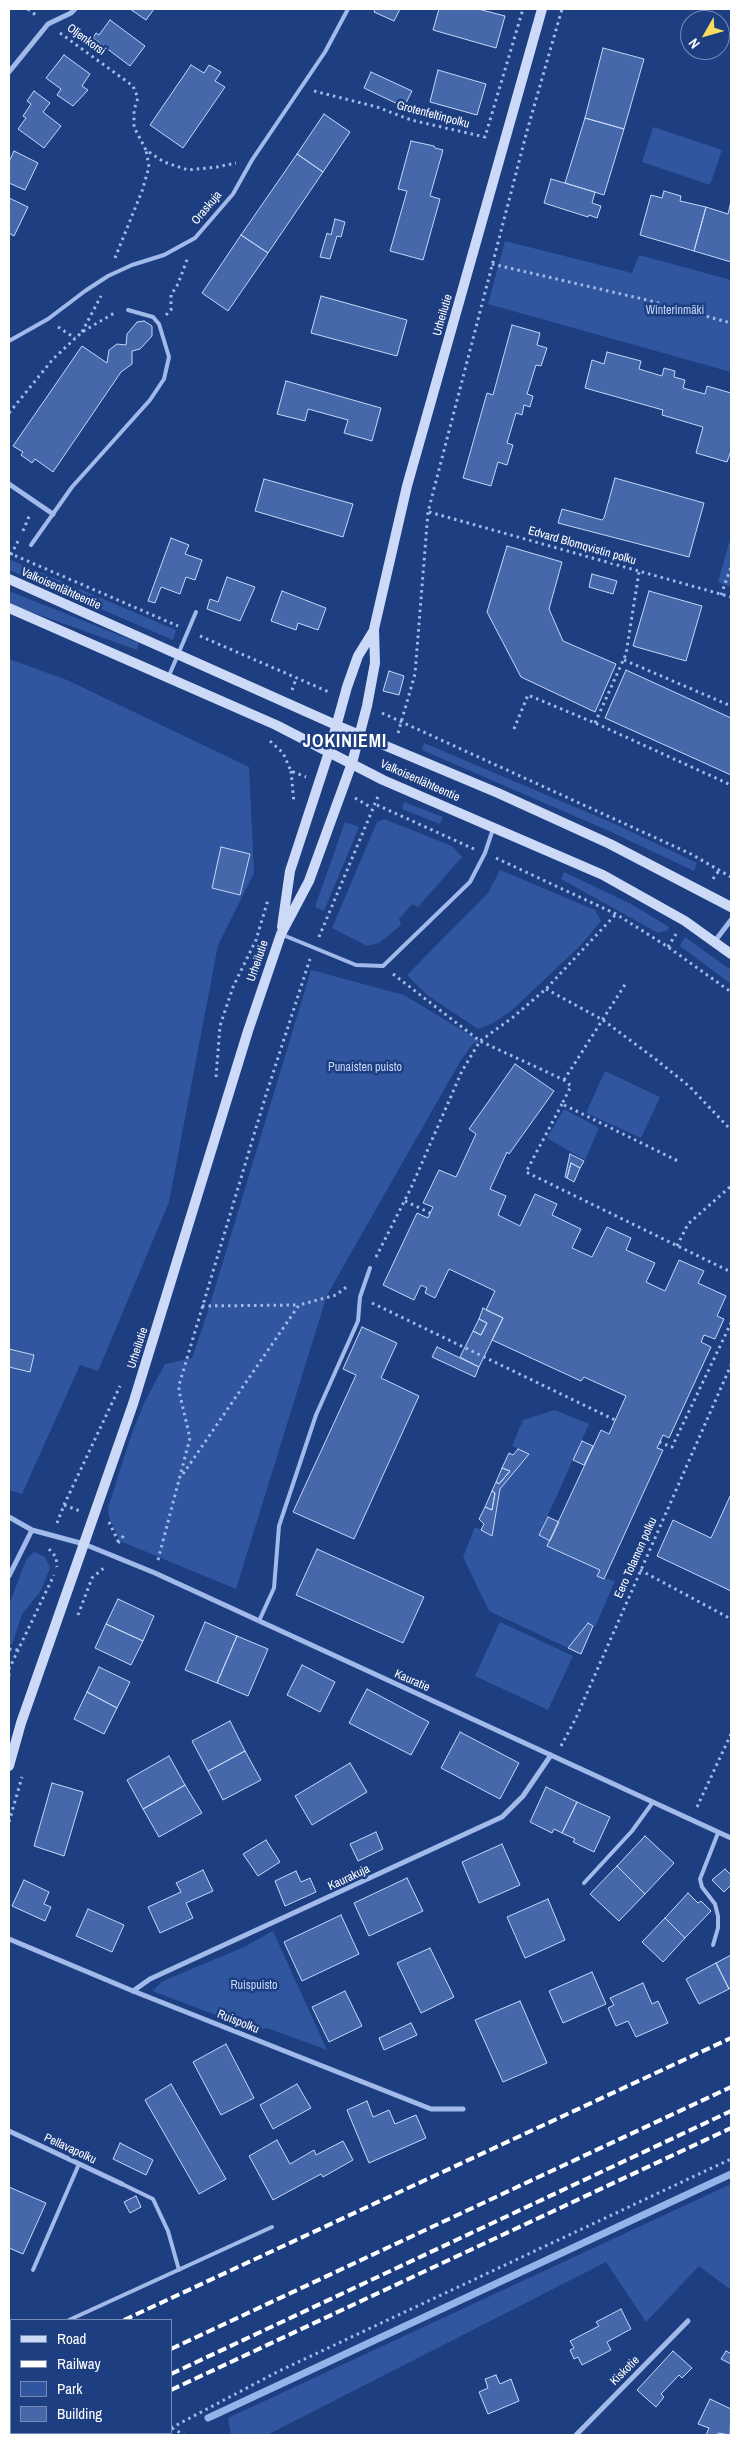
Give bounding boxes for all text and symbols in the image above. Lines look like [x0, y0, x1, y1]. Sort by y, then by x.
north arrow [680, 10, 730, 60]
street label: Oljenkorsi [64, 21, 108, 59]
text: N [684, 35, 704, 52]
street label: Grotenfeltinpolku [395, 98, 471, 132]
street label: Oraskuja [189, 188, 225, 228]
street label: Urheilutie [430, 293, 456, 337]
park label: Winterinmäki [646, 304, 704, 318]
street label: Edvard Blomqvistin polku [526, 524, 638, 568]
street label: Valkoisenlähteentie [19, 565, 103, 613]
district label: JOKINIEMI [302, 731, 388, 753]
street label: Valkoisenlähteentie [378, 757, 462, 805]
street label: Urheilutie [244, 938, 272, 984]
park label: Punaisten puisto [328, 1061, 402, 1075]
street label: Urheilutie [125, 1325, 151, 1371]
street label: Eero Tolamon polku [612, 1515, 660, 1601]
street label: Kauratie [392, 1667, 432, 1695]
street label: Kaurakuja [326, 1862, 372, 1894]
park label: Ruispuisto [230, 1979, 278, 1993]
street label: Ruispolku [215, 2007, 261, 2037]
street label: Pellavapolku [42, 2131, 98, 2167]
legend [10, 2319, 172, 2434]
text: Road [57, 2328, 86, 2349]
text: Railway [57, 2353, 101, 2374]
street label: Kiskotie [607, 2353, 643, 2389]
text: Park [57, 2378, 82, 2399]
text: Building [57, 2403, 102, 2424]

